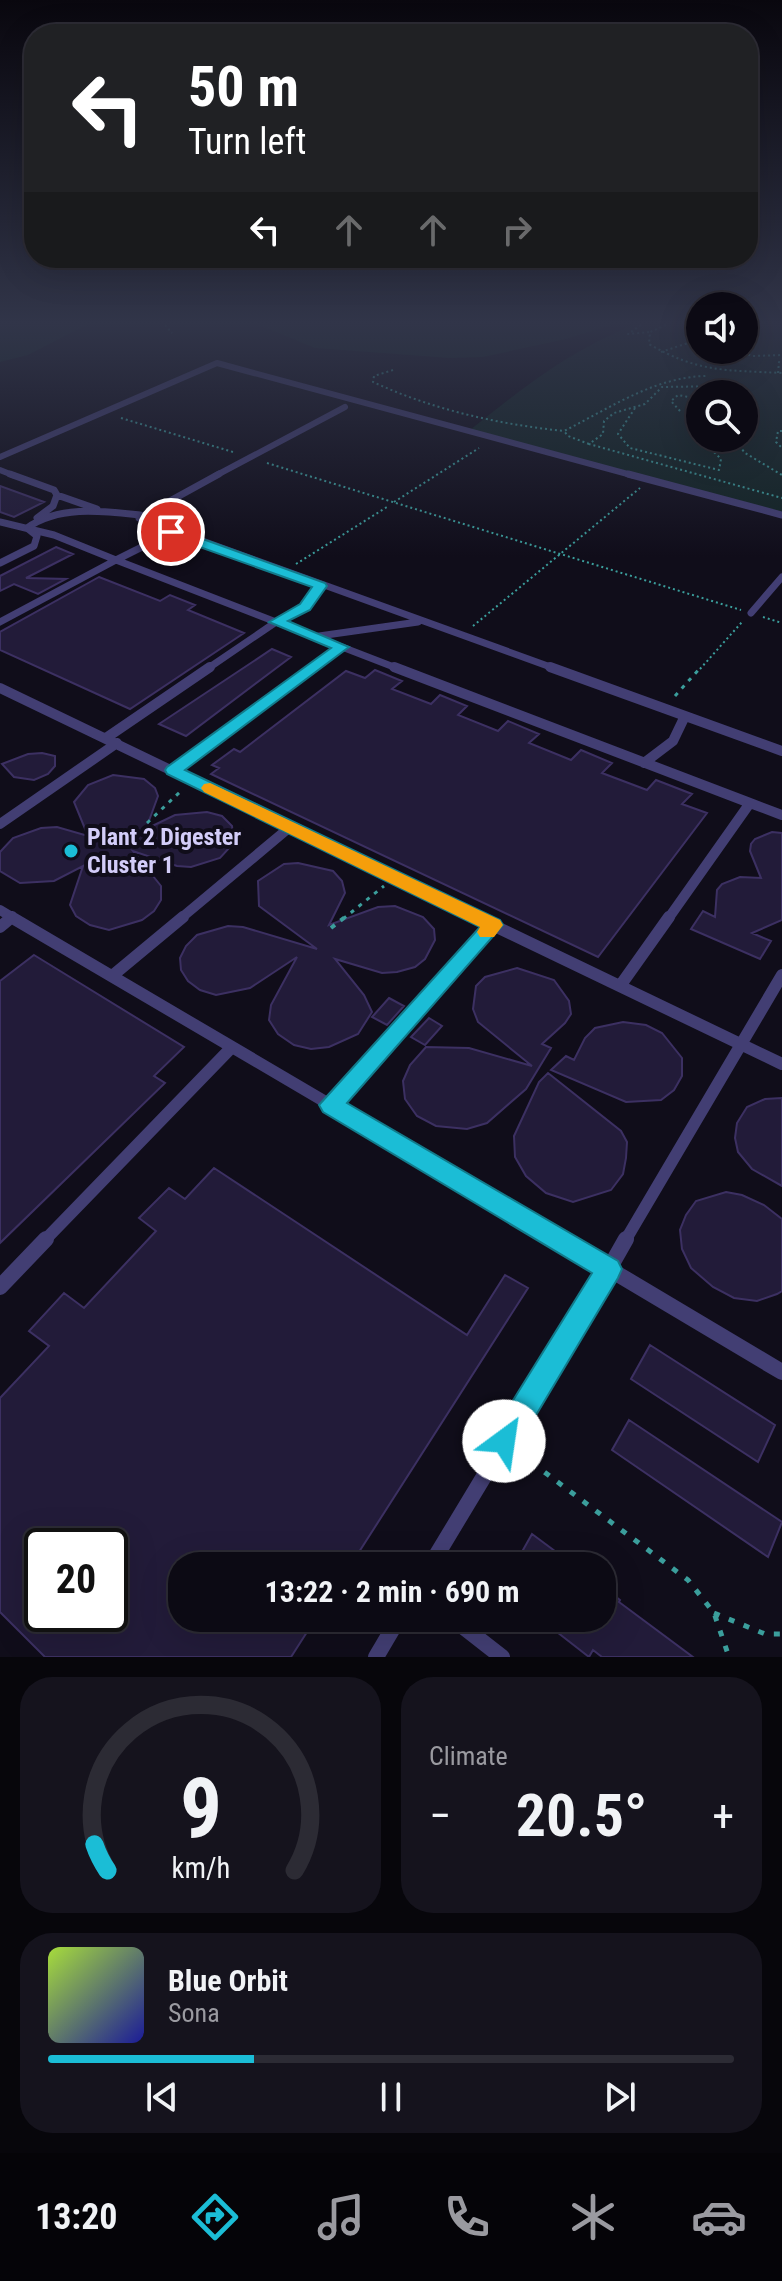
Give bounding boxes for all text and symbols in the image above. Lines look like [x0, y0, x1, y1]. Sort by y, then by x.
text: 50 m [188, 54, 299, 120]
icon: left [56, 56, 160, 160]
text: Turn left [188, 121, 306, 163]
icon: left [243, 208, 287, 252]
icon: ahead [327, 208, 371, 252]
icon: ahead [411, 208, 455, 252]
icon: right [495, 208, 539, 252]
map controls [686, 292, 758, 452]
button: sound [686, 292, 758, 364]
button: search [686, 380, 758, 452]
pin [137, 498, 205, 566]
icon: arrive [149, 510, 193, 554]
place label: Plant 2 Digester Cluster 1 [87, 823, 241, 879]
marker: Plant 2 Digester Cluster 1 [62, 842, 80, 860]
position arrow [462, 1399, 546, 1483]
speed limit sign: 20 [24, 1528, 128, 1632]
text: 13:22 · 2 min · 690 m [265, 1574, 519, 1609]
text: Climate [429, 1741, 508, 1771]
text: 9 [179, 1760, 222, 1857]
text: 20.5° [516, 1780, 647, 1851]
text: − [429, 1790, 451, 1842]
text: + [712, 1790, 734, 1842]
text: km/h [171, 1851, 230, 1885]
text: Blue Orbit [168, 1963, 288, 1998]
text: Sona [168, 1998, 220, 2028]
icon: previous [140, 2075, 184, 2119]
icon: pause [369, 2075, 413, 2119]
icon: next [598, 2075, 642, 2119]
icon: directions [187, 2189, 243, 2245]
icon: music [313, 2189, 369, 2245]
icon: phone [439, 2189, 495, 2245]
icon: climate [565, 2189, 621, 2245]
icon: car [691, 2189, 747, 2245]
text: 13:20 [35, 2196, 118, 2238]

